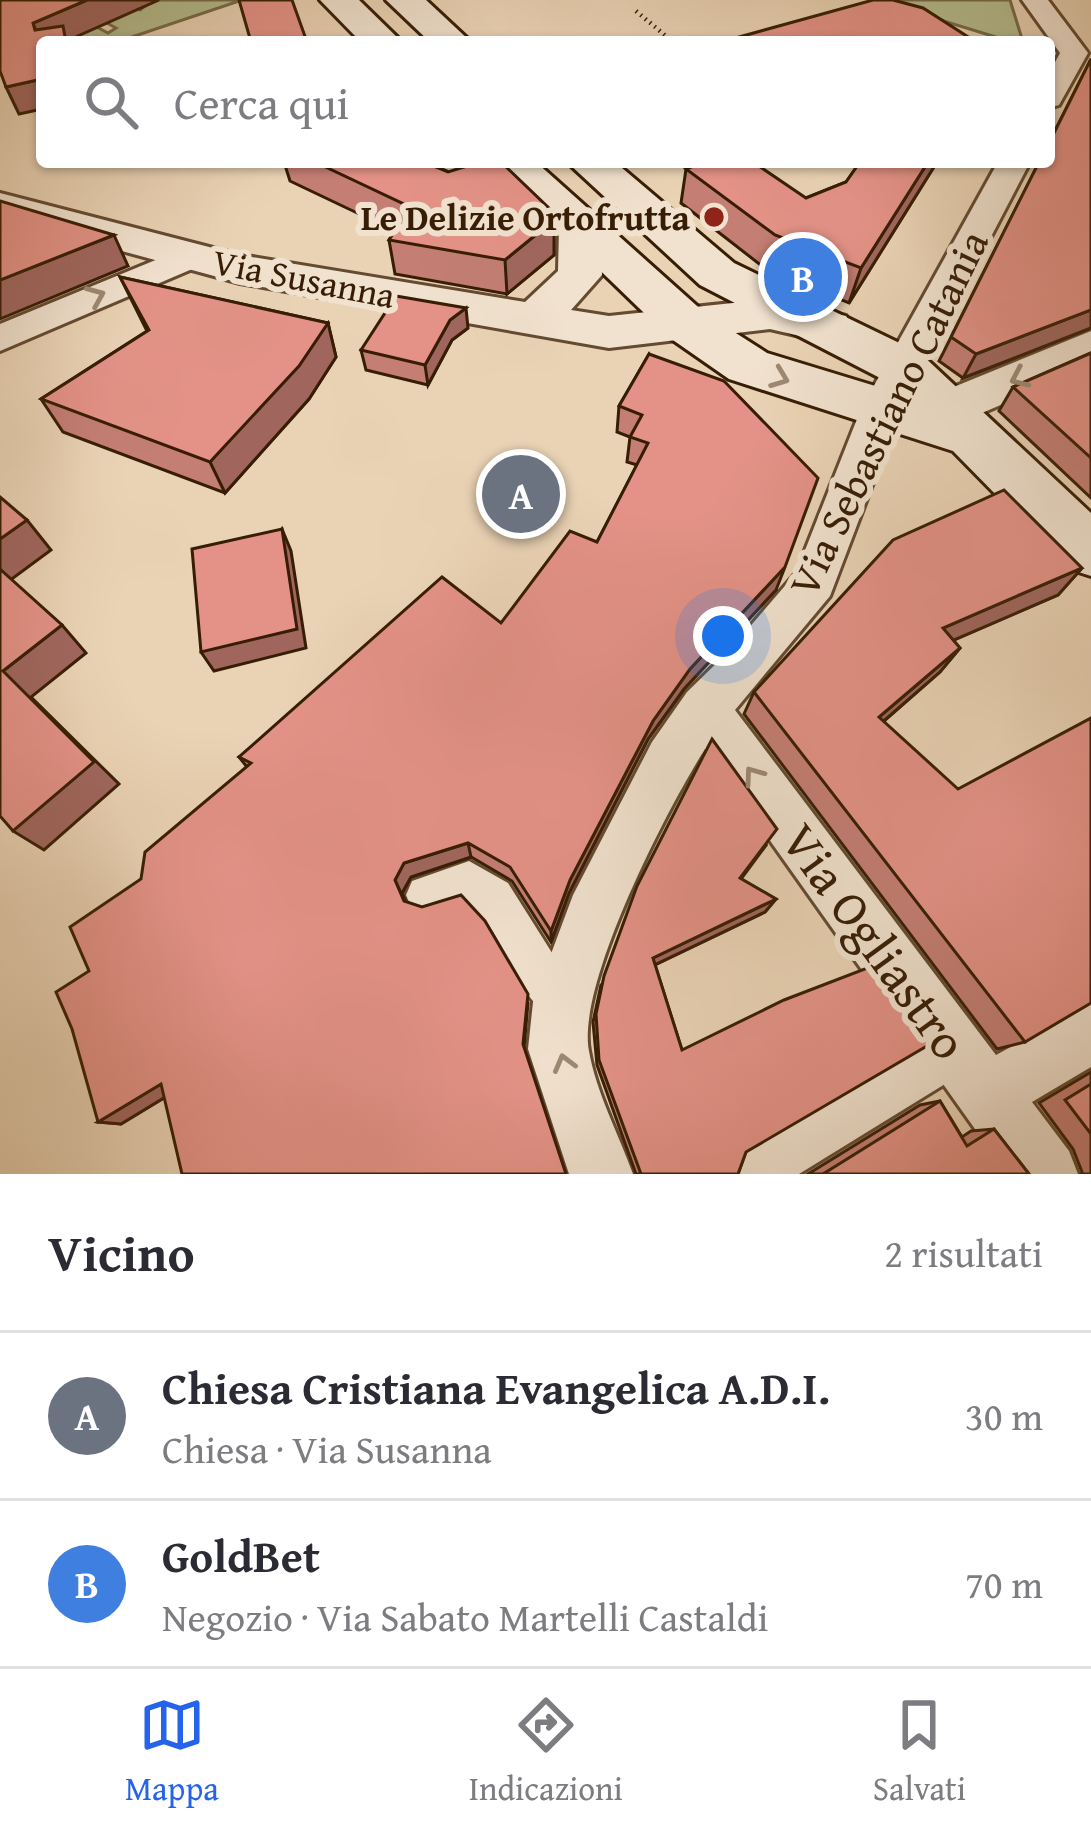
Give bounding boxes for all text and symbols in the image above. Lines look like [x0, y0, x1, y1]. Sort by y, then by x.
search box [36, 36, 1055, 168]
icon: search [78, 69, 144, 135]
text: Cerca qui [174, 70, 349, 135]
place label: Le Delizie Ortofrutta [361, 190, 691, 243]
marker: Le Delizie Ortofrutta [701, 204, 727, 230]
street label: Via Sebastiano Catania [772, 219, 1003, 606]
pin: B [764, 232, 842, 322]
street label: Via Susanna [209, 234, 400, 321]
one-way arrow [84, 287, 105, 311]
one-way arrow [768, 363, 789, 388]
one-way arrow [1010, 364, 1031, 388]
pin: A [482, 449, 560, 539]
your location [693, 606, 753, 666]
one-way arrow [745, 766, 767, 788]
street label: Via Ogliastro [764, 807, 987, 1075]
one-way arrow [554, 1053, 579, 1074]
text: Vicino [48, 1215, 195, 1290]
text: 2 risultati [884, 1224, 1043, 1281]
text: Chiesa Cristiana Evangelica A.D.I. [162, 1355, 830, 1420]
text: A [75, 1387, 99, 1444]
text: 30 m [965, 1387, 1043, 1444]
text: Chiesa · Via Susanna [162, 1420, 492, 1477]
text: GoldBet [162, 1523, 320, 1588]
text: B [75, 1555, 99, 1612]
text: 70 m [965, 1555, 1043, 1612]
text: Negozio · Via Sabato Martelli Castaldi [162, 1588, 769, 1645]
tab: Mappa [125, 1692, 219, 1812]
tab: Indicazioni [469, 1692, 623, 1812]
tab: Salvati [873, 1692, 966, 1812]

